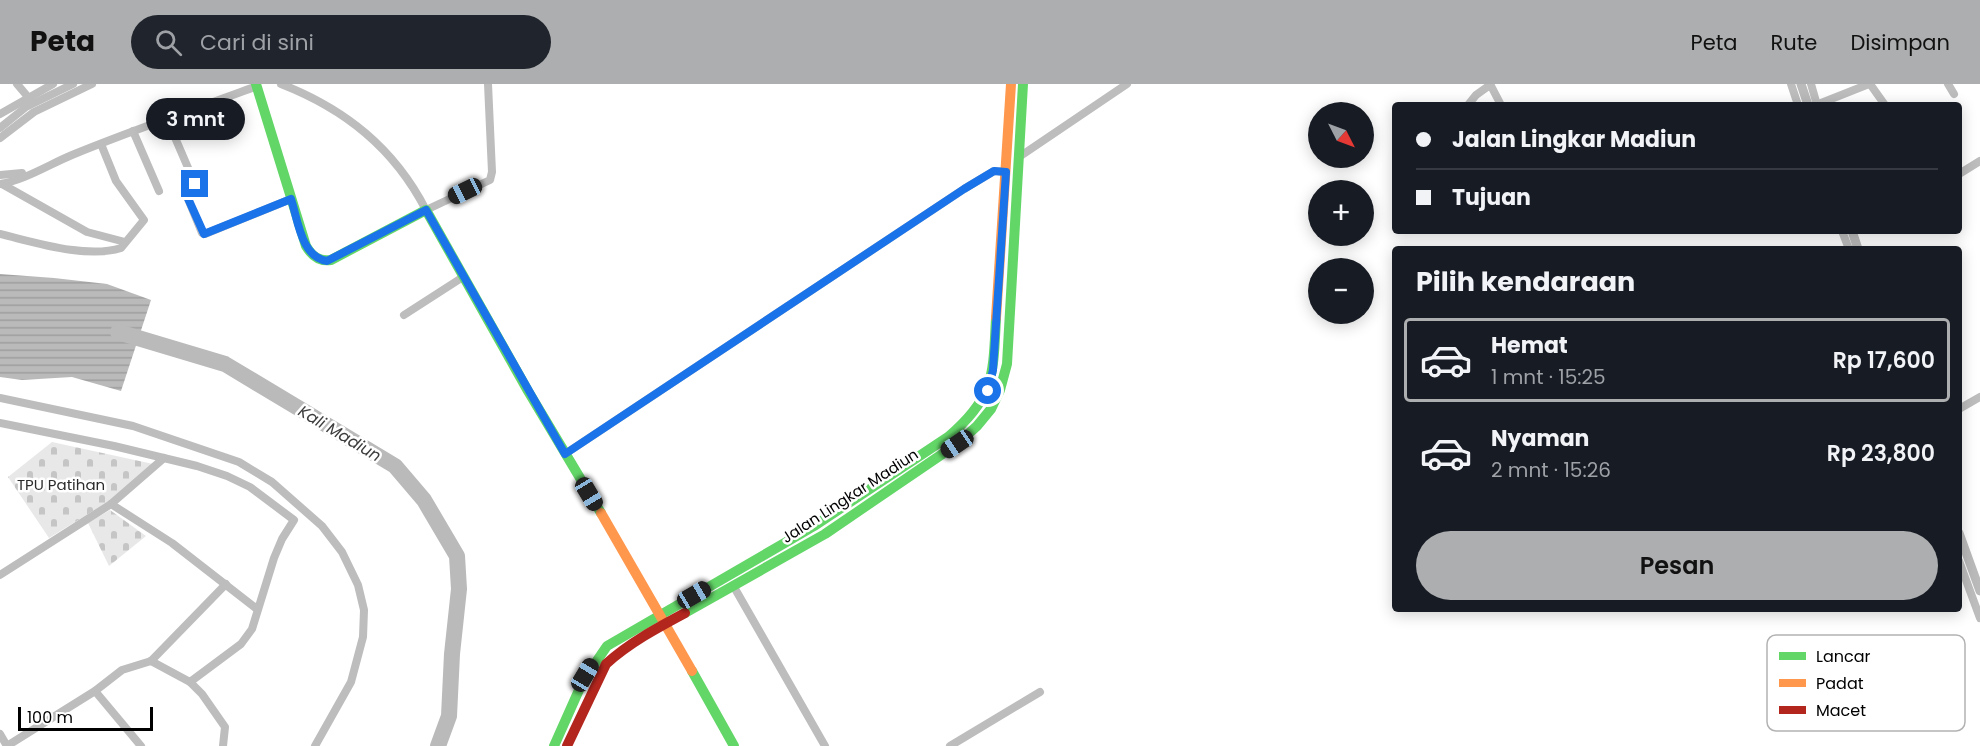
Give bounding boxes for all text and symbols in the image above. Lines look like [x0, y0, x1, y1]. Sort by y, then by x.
search box [131, 15, 551, 69]
text: Peta [30, 22, 95, 61]
icon: search [152, 26, 185, 59]
text: Cari di sini [200, 27, 314, 58]
text: Peta [1690, 28, 1738, 57]
text: Rute [1771, 28, 1817, 57]
text: Disimpan [1850, 28, 1950, 57]
callout: 3 mnt [146, 97, 244, 139]
north arrow [1308, 102, 1374, 168]
map controls [1308, 102, 1374, 324]
text: 3 mnt [166, 105, 225, 133]
text: Jalan Lingkar Madiun [1452, 124, 1696, 155]
route end [181, 170, 208, 197]
car [445, 175, 485, 207]
button: + [1308, 180, 1374, 246]
text: Tujuan [1452, 182, 1531, 213]
button: − [1308, 258, 1374, 324]
text: Pilih kendaraan [1416, 263, 1635, 300]
text: Hemat [1491, 330, 1568, 361]
icon: car [1419, 333, 1473, 387]
text: Rp 17,600 [1833, 345, 1935, 376]
text: 1 mnt · 15:25 [1491, 363, 1606, 391]
route start [974, 377, 1001, 404]
water label: Kali Madiun [294, 400, 385, 467]
text: Nyaman [1491, 423, 1589, 454]
car [937, 426, 977, 462]
icon: car [1419, 426, 1473, 480]
text: Rp 23,800 [1827, 438, 1935, 469]
street label: Jalan Lingkar Madiun [777, 443, 922, 548]
text: 2 mnt · 15:26 [1491, 456, 1611, 484]
park label: TPU Patihan [17, 474, 105, 495]
car [572, 474, 606, 514]
button: Pesan [1416, 531, 1938, 600]
car [674, 578, 714, 612]
legend [1767, 635, 1965, 731]
text: Lancar [1816, 645, 1870, 668]
car [568, 655, 602, 695]
text: Padat [1816, 672, 1864, 695]
text: Macet [1816, 699, 1866, 722]
scale bar [18, 704, 153, 732]
text: 100 m [27, 706, 73, 729]

